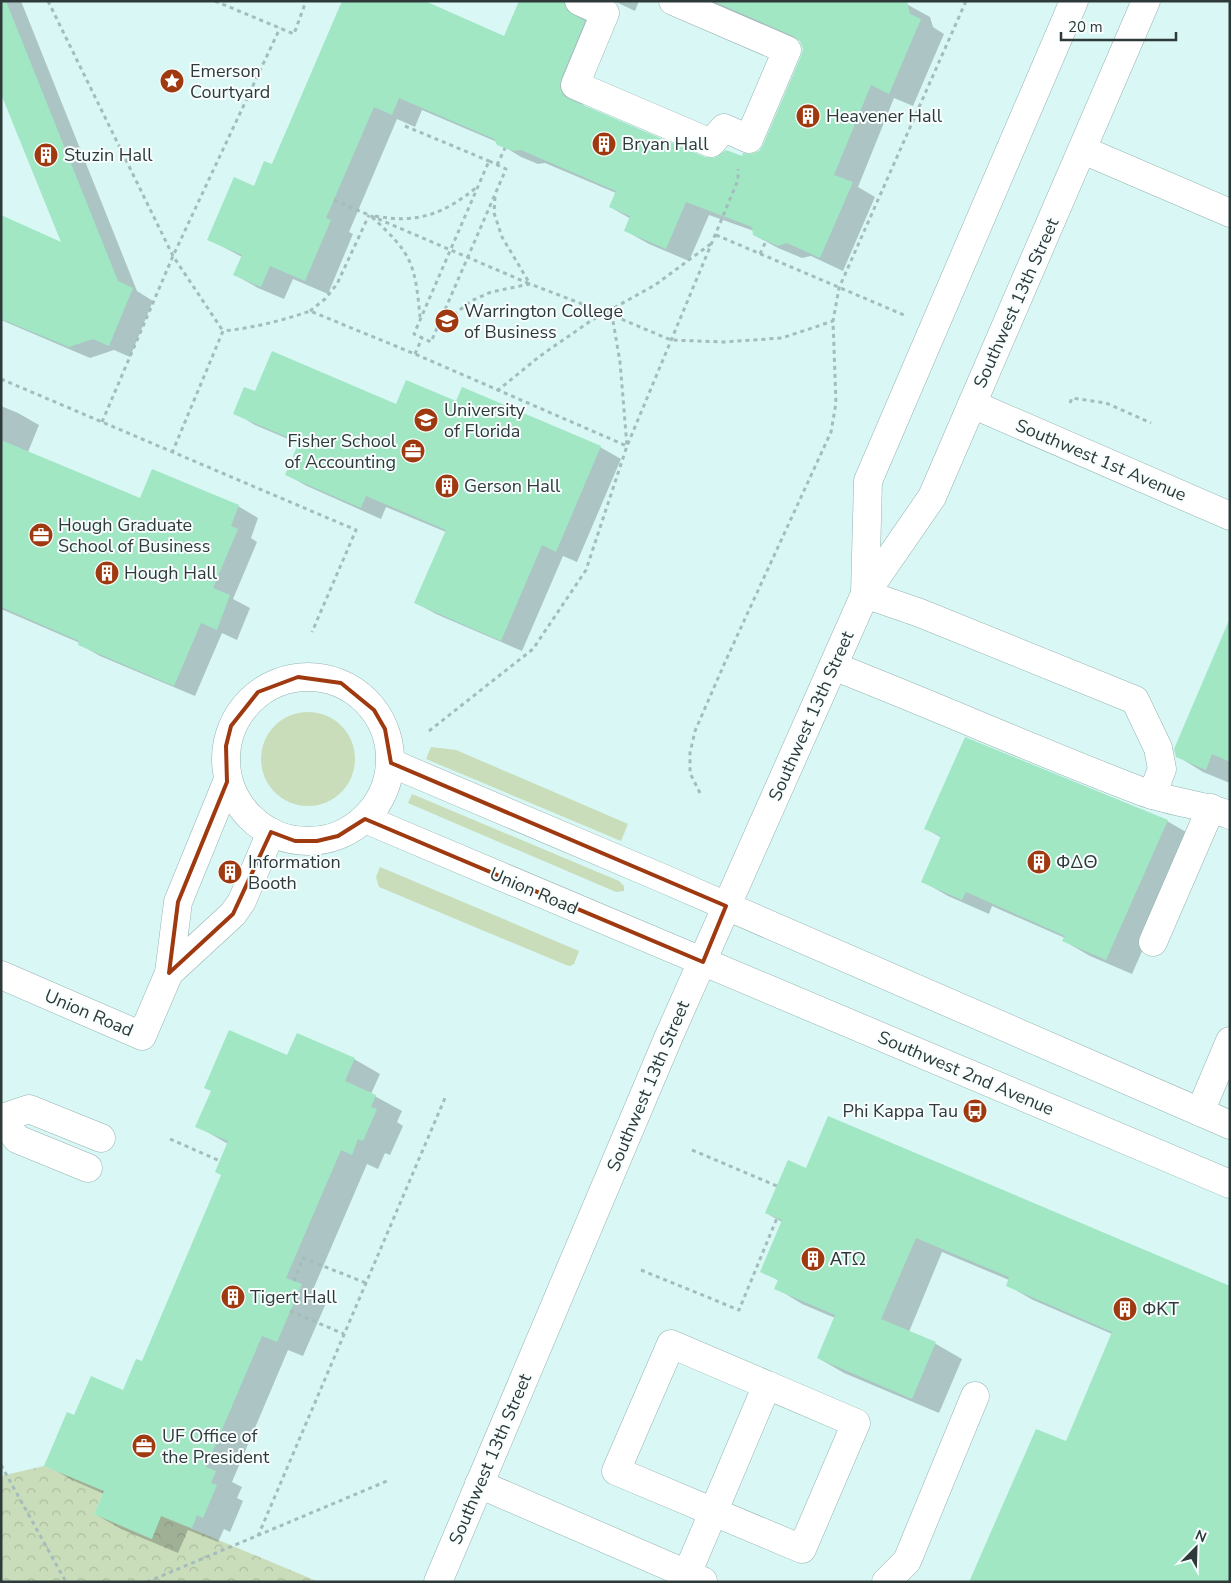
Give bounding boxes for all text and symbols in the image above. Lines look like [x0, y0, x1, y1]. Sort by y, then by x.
scale bar [1061, 10, 1176, 42]
text: 20 m [1068, 17, 1103, 37]
place label: Emerson Courtyard [190, 59, 270, 104]
place icon: Emerson Courtyard [159, 68, 185, 94]
building icon: Heavener Hall [795, 103, 821, 129]
place label: Heavener Hall [826, 104, 943, 128]
building icon: Bryan Hall [591, 131, 617, 157]
place label: Bryan Hall [622, 132, 709, 156]
building icon: Stuzin Hall [33, 142, 59, 168]
place label: Stuzin Hall [64, 143, 153, 167]
street label: Southwest 13th Street [968, 214, 1065, 392]
place label: Warrington College of Business [464, 299, 623, 344]
school or university icon: Warrington College of Business [434, 308, 460, 334]
place label: University of Florida [444, 398, 526, 443]
school or university icon: University of Florida [413, 407, 439, 433]
street label: Southwest 1st Avenue [1012, 413, 1190, 507]
place label: Fisher School of Accounting [285, 429, 397, 474]
office icon: Fisher School of Accounting [400, 438, 426, 464]
building icon: Gerson Hall [434, 473, 460, 499]
place label: Gerson Hall [464, 474, 561, 498]
place label: Hough Graduate School of Business [58, 513, 210, 558]
office icon: Hough Graduate School of Business [28, 522, 54, 548]
building icon: Hough Hall [94, 560, 120, 586]
place label: Hough Hall [124, 561, 218, 585]
street label: Southwest 13th Street [763, 627, 860, 805]
building icon: ΦΔΘ [1026, 849, 1052, 875]
place label: Information Booth [248, 850, 341, 895]
place label: ΦΔΘ [1056, 850, 1097, 874]
building icon: Information Booth [217, 859, 243, 885]
street label: Union Road [486, 862, 582, 920]
street label: Union Road [41, 984, 137, 1042]
street label: Southwest 13th Street [601, 996, 695, 1175]
street label: Southwest 2nd Avenue [874, 1025, 1058, 1121]
bus stop icon: Phi Kappa Tau [962, 1098, 988, 1124]
place label: Phi Kappa Tau [843, 1099, 958, 1123]
building icon: ΑΤΩ [800, 1246, 826, 1272]
place label: ΑΤΩ [830, 1247, 866, 1271]
building icon: Tigert Hall [220, 1284, 246, 1310]
place label: Tigert Hall [250, 1285, 338, 1309]
building icon: ΦΚΤ [1112, 1296, 1138, 1322]
place label: ΦΚΤ [1142, 1297, 1179, 1321]
street label: Southwest 13th Street [443, 1369, 537, 1548]
place label: UF Office of the President [162, 1424, 270, 1469]
office icon: UF Office of the President [131, 1433, 157, 1459]
north arrow [1171, 1523, 1221, 1573]
text: N [1192, 1526, 1209, 1547]

